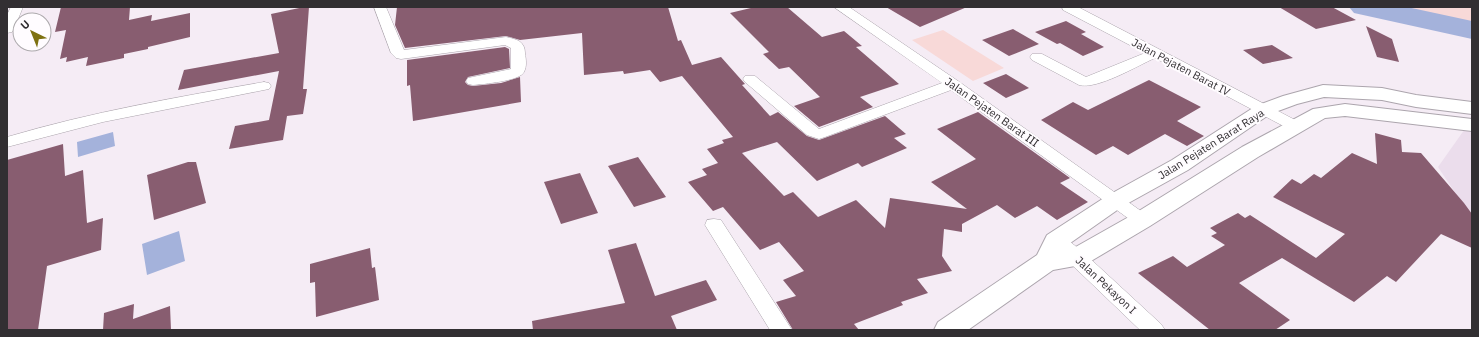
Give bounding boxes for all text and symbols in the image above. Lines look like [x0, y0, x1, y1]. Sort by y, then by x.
north arrow [12, 12, 52, 52]
text: U [18, 17, 33, 32]
street label: Jalan Pejaten Barat IV [1129, 35, 1233, 99]
street label: Jalan Pejaten Barat III [942, 74, 1042, 150]
street label: Jalan Pejaten Barat Raya [1155, 106, 1267, 182]
street label: Jalan Pekayon I [1073, 253, 1139, 317]

